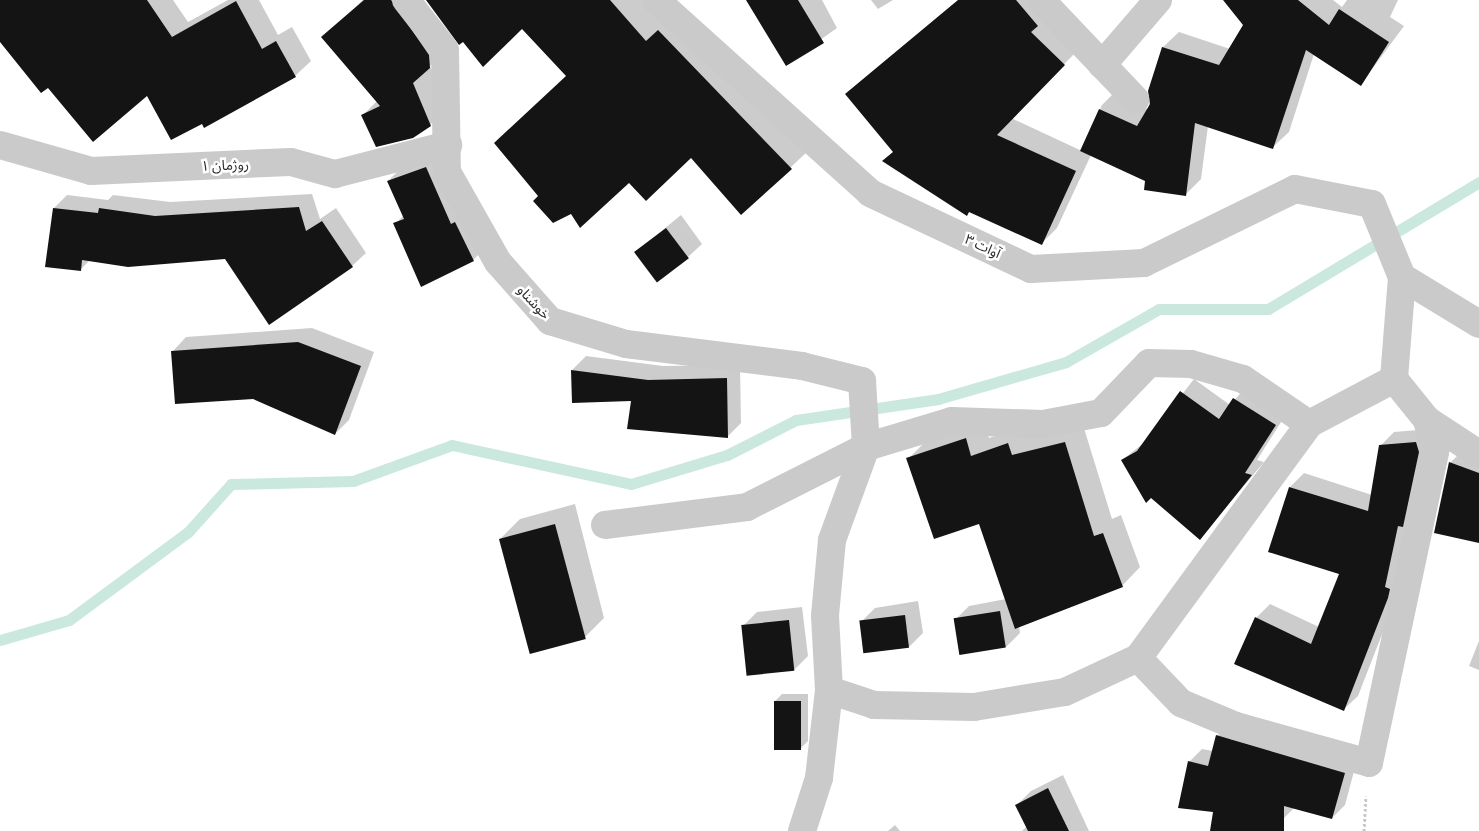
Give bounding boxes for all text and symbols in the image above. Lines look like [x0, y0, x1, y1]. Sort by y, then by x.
street label: روژمان ۱ [201, 156, 249, 174]
street label: آوات ۳ [962, 230, 1004, 262]
street label: خوشناو [514, 281, 554, 323]

